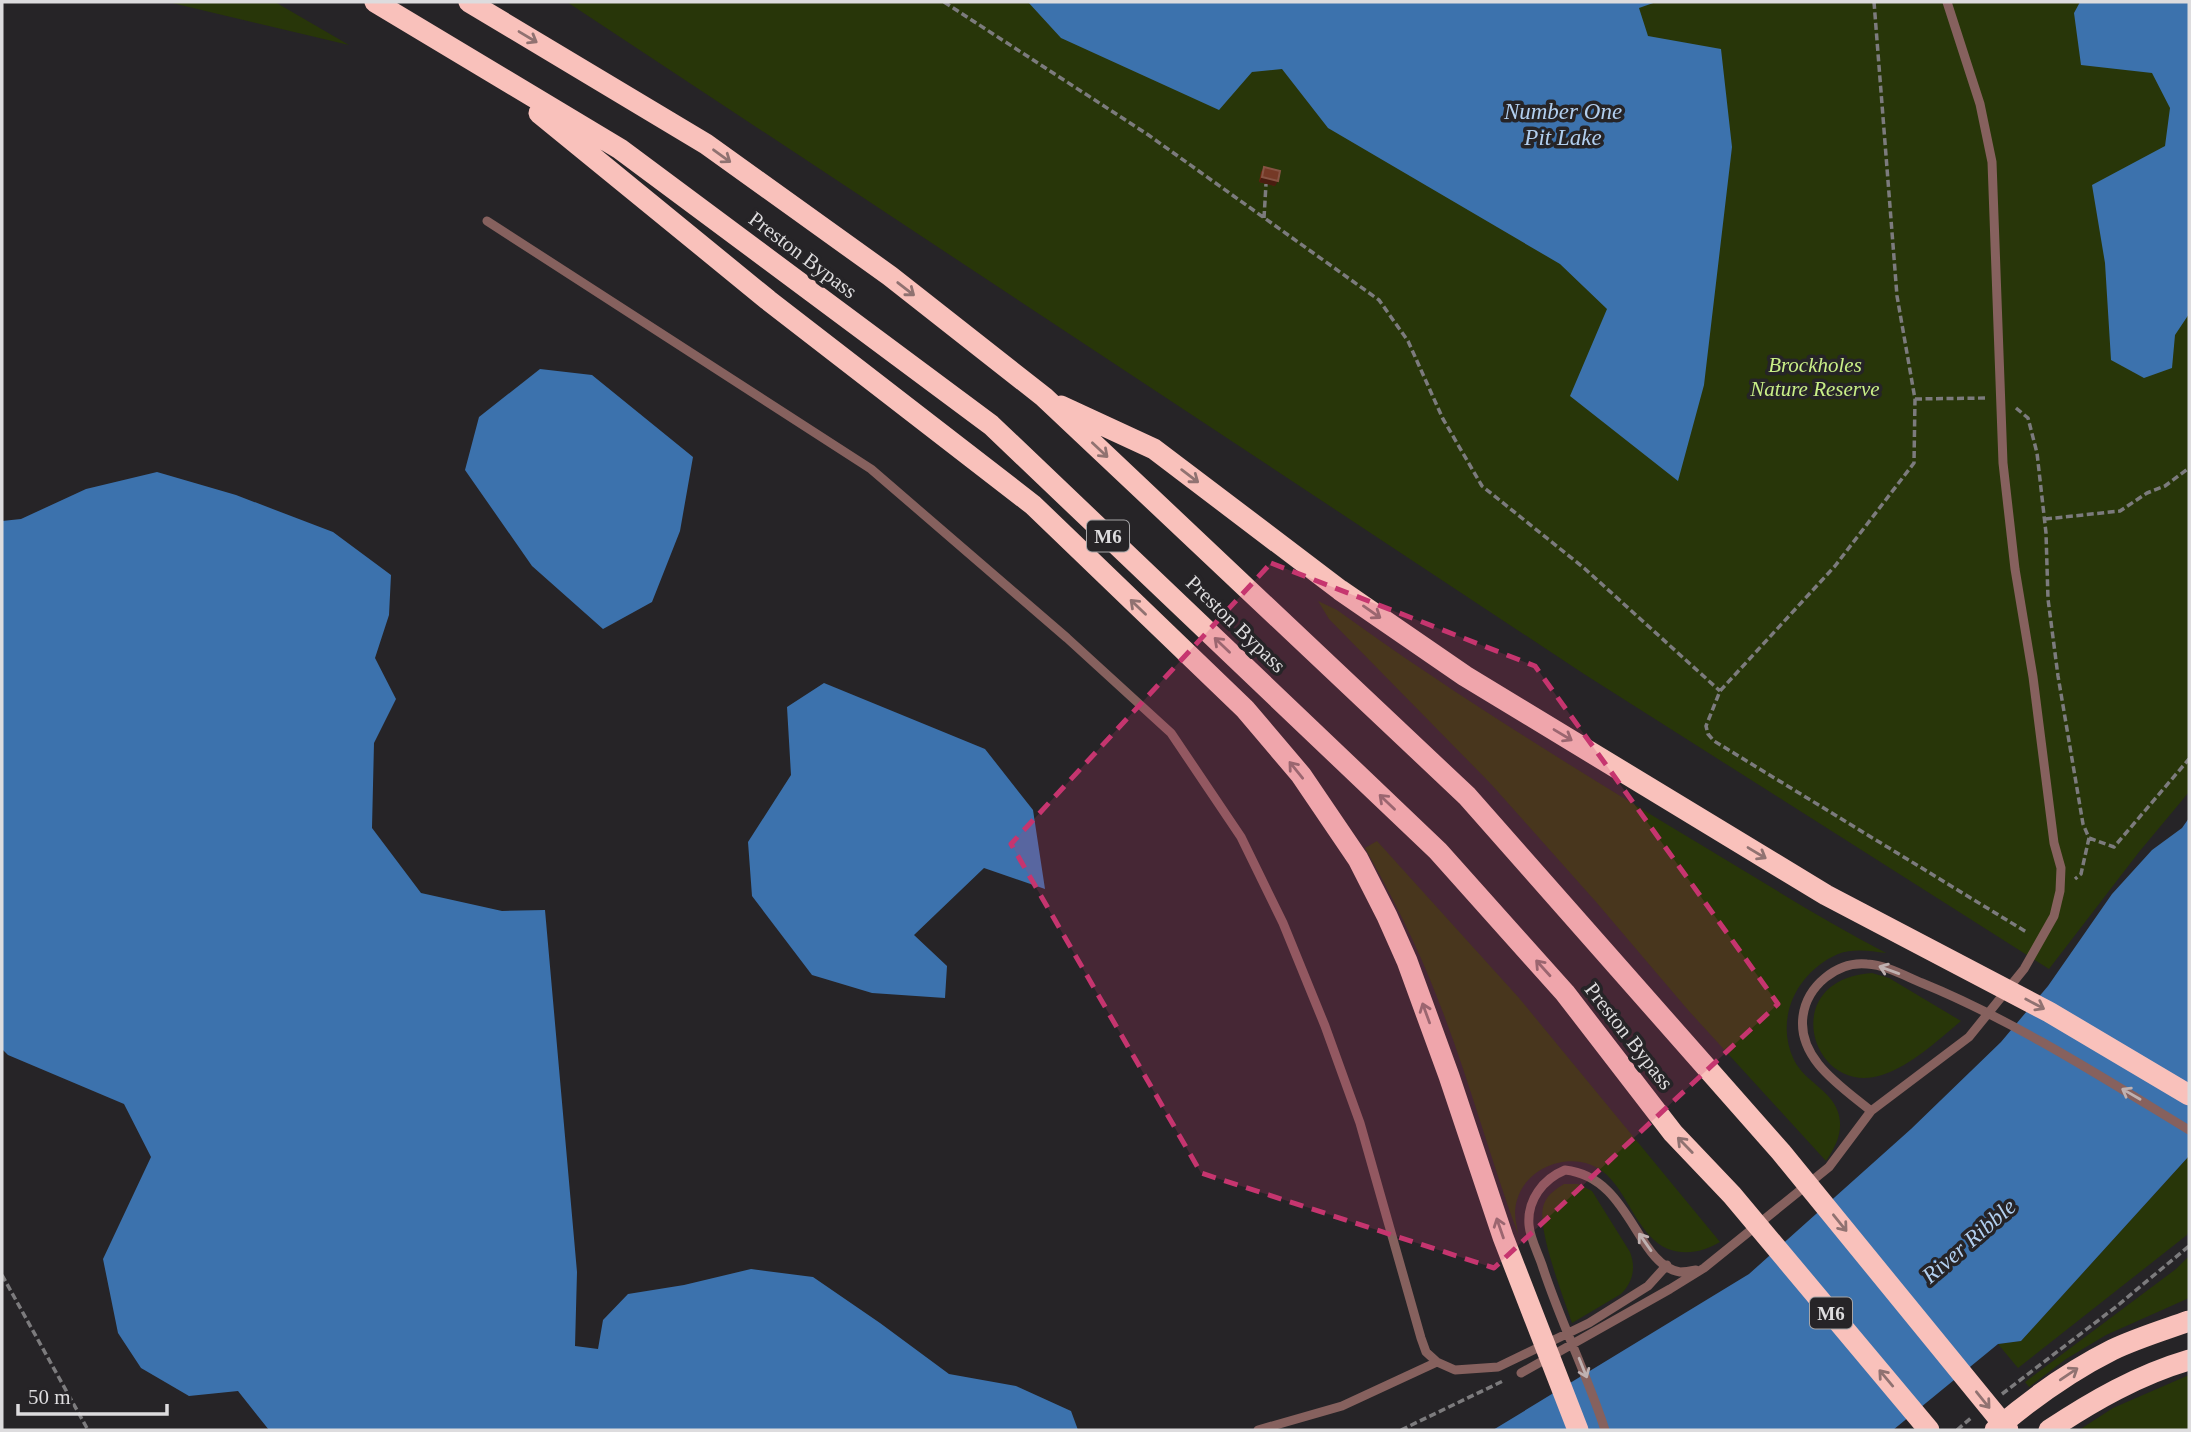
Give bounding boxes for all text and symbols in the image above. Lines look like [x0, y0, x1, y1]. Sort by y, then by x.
one-way arrow [517, 30, 537, 44]
water label: Number One Pit Lake [1503, 99, 1622, 150]
one-way arrow [712, 149, 731, 163]
street label: Preston Bypass [744, 207, 862, 303]
one-way arrow [897, 281, 915, 297]
park label: Brockholes Nature Reserve [1749, 353, 1880, 401]
one-way arrow [1091, 442, 1108, 459]
one-way arrow [1180, 468, 1198, 483]
road number: M6 [1087, 520, 1129, 552]
street label: Preston Bypass [1181, 571, 1291, 677]
one-way arrow [1130, 599, 1147, 616]
one-way arrow [1362, 605, 1381, 619]
one-way arrow [1214, 637, 1231, 654]
one-way arrow [1552, 728, 1572, 742]
one-way arrow [1289, 762, 1304, 780]
one-way arrow [1379, 794, 1396, 811]
one-way arrow [1747, 846, 1767, 860]
one-way arrow [1534, 960, 1551, 977]
one-way arrow [1879, 963, 1901, 975]
street label: Preston Bypass [1580, 978, 1678, 1094]
one-way arrow [2024, 997, 2044, 1011]
one-way arrow [1419, 1002, 1431, 1024]
one-way arrow [2121, 1087, 2141, 1101]
one-way arrow [1677, 1137, 1694, 1155]
water label: River Ribble [1916, 1194, 2021, 1289]
one-way arrow [1832, 1214, 1847, 1232]
one-way arrow [1493, 1217, 1506, 1239]
one-way arrow [1638, 1233, 1652, 1252]
road number: M6 [1810, 1298, 1852, 1329]
one-way arrow [1577, 1356, 1590, 1378]
one-way arrow [2059, 1367, 2078, 1382]
one-way arrow [1878, 1369, 1894, 1387]
scale bar [18, 1372, 166, 1416]
text: 50 m [28, 1385, 71, 1409]
one-way arrow [1976, 1390, 1991, 1408]

